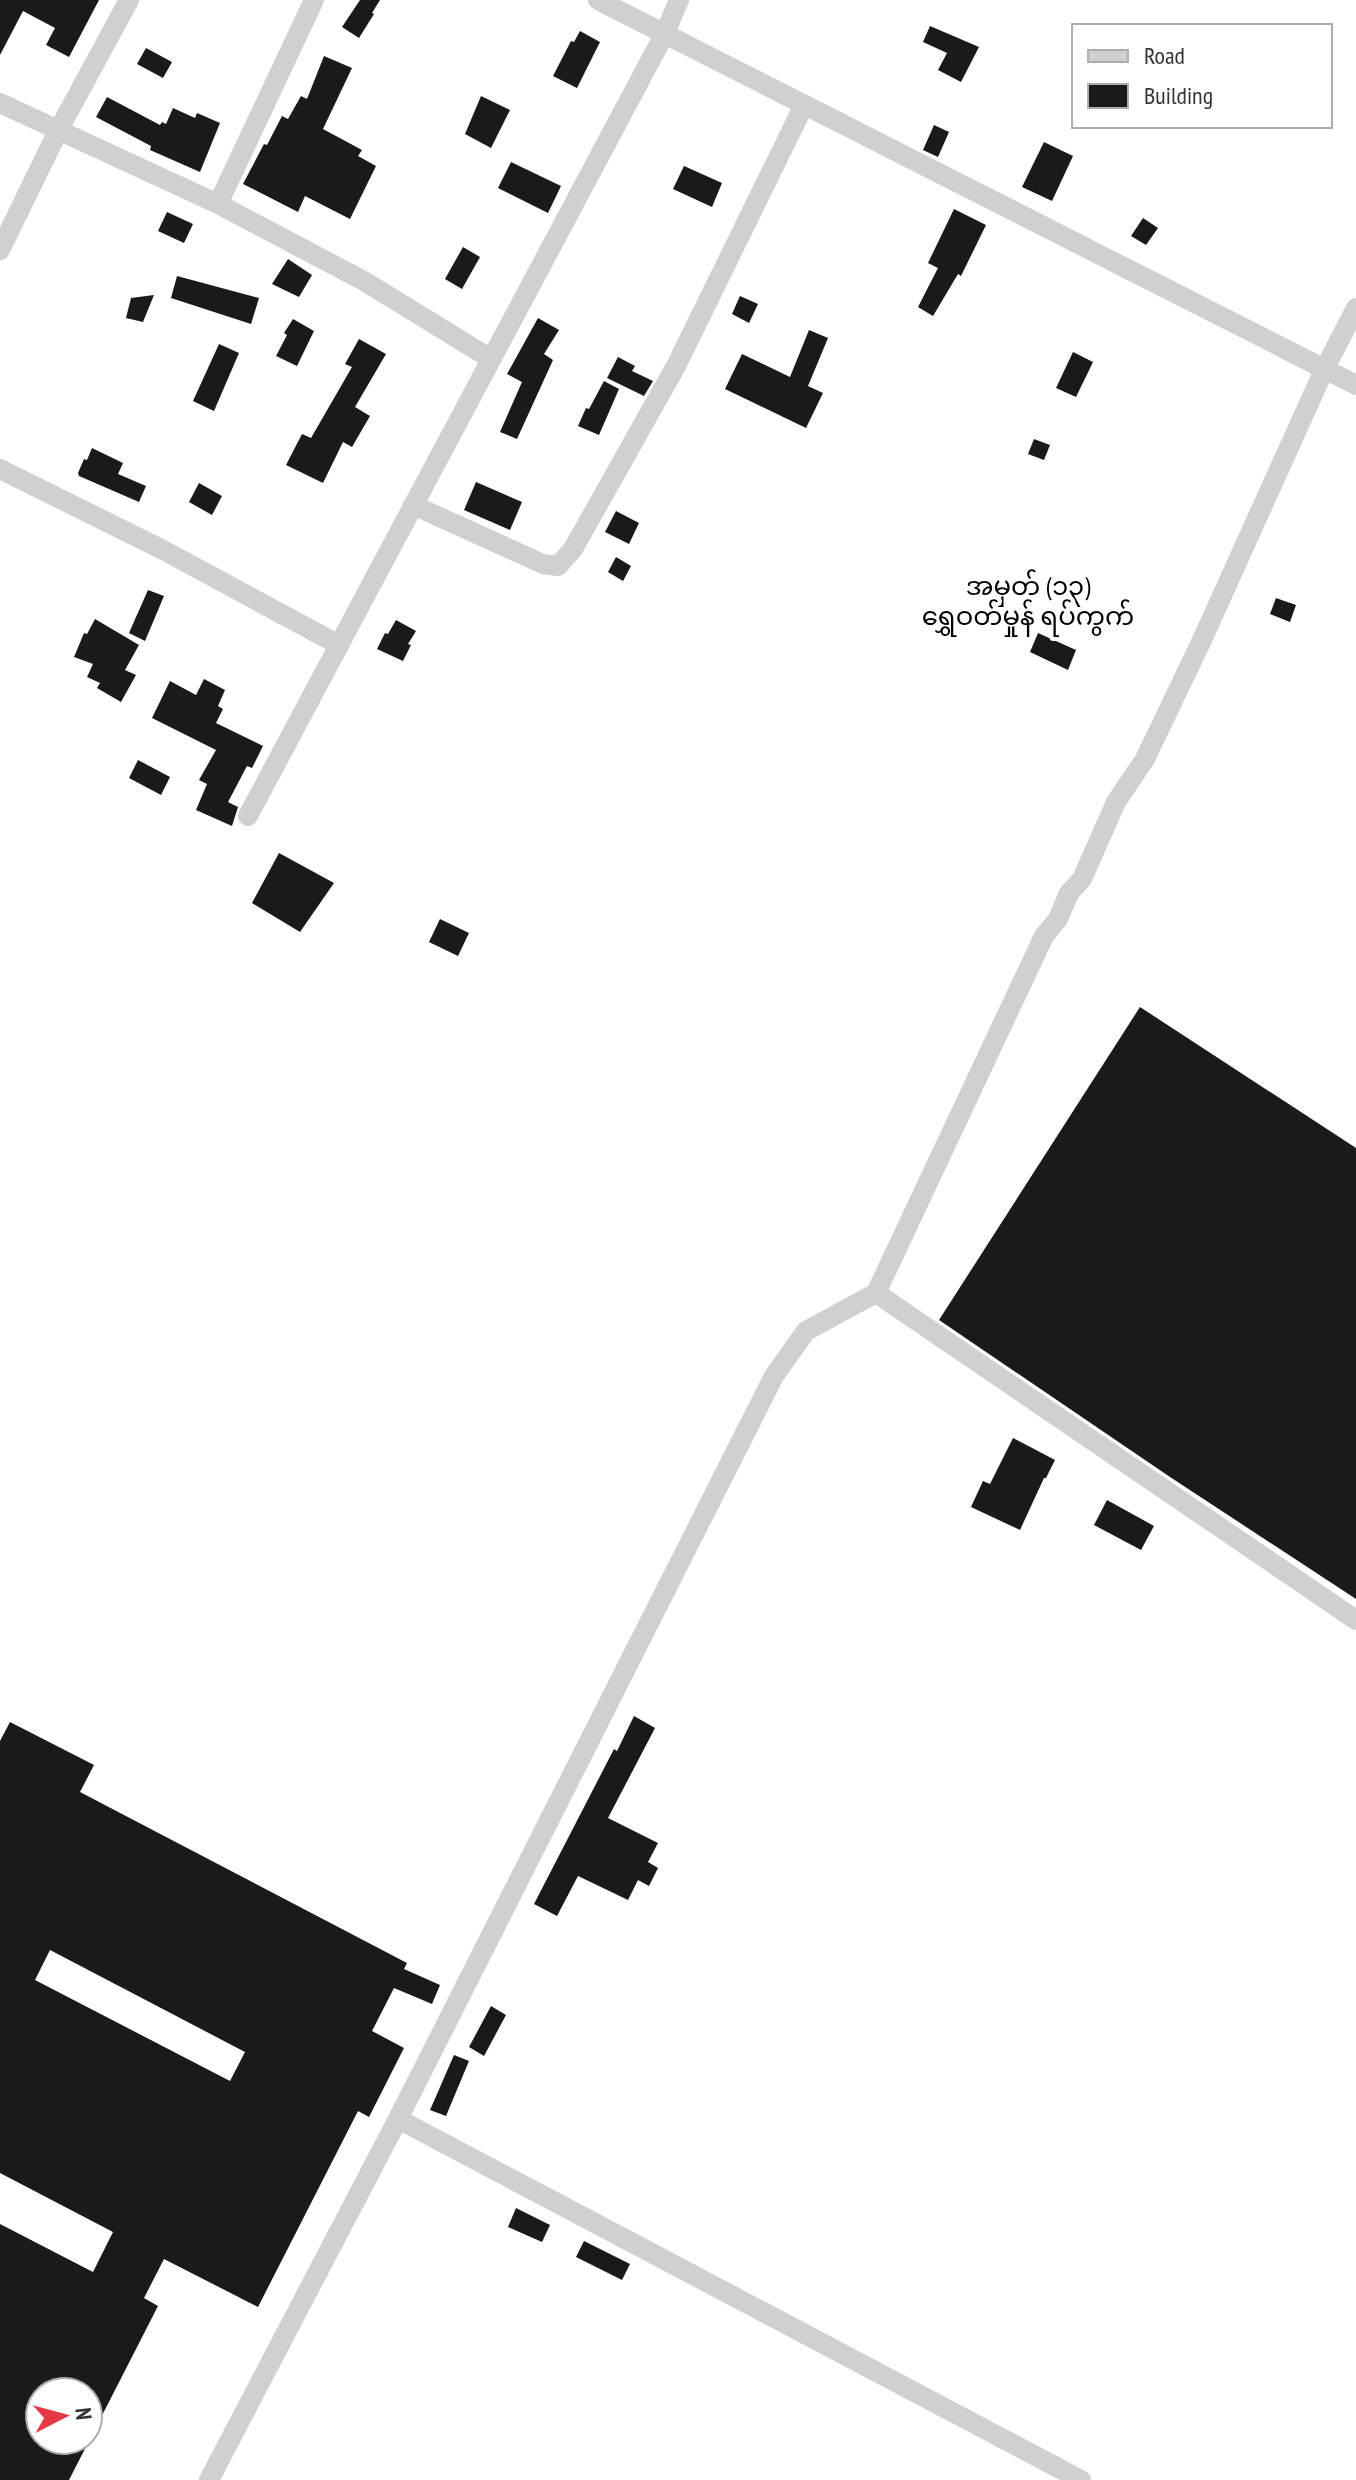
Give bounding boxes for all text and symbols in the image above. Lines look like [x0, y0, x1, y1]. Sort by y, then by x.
legend [1072, 24, 1332, 128]
text: Road [1144, 40, 1185, 71]
text: Building [1144, 80, 1213, 111]
district label: အမှတ် (၁၃) ရွှေဝတ်မှုန် ရပ်ကွက် [922, 569, 1134, 637]
north arrow [24, 2376, 104, 2456]
text: N [69, 2407, 98, 2421]

